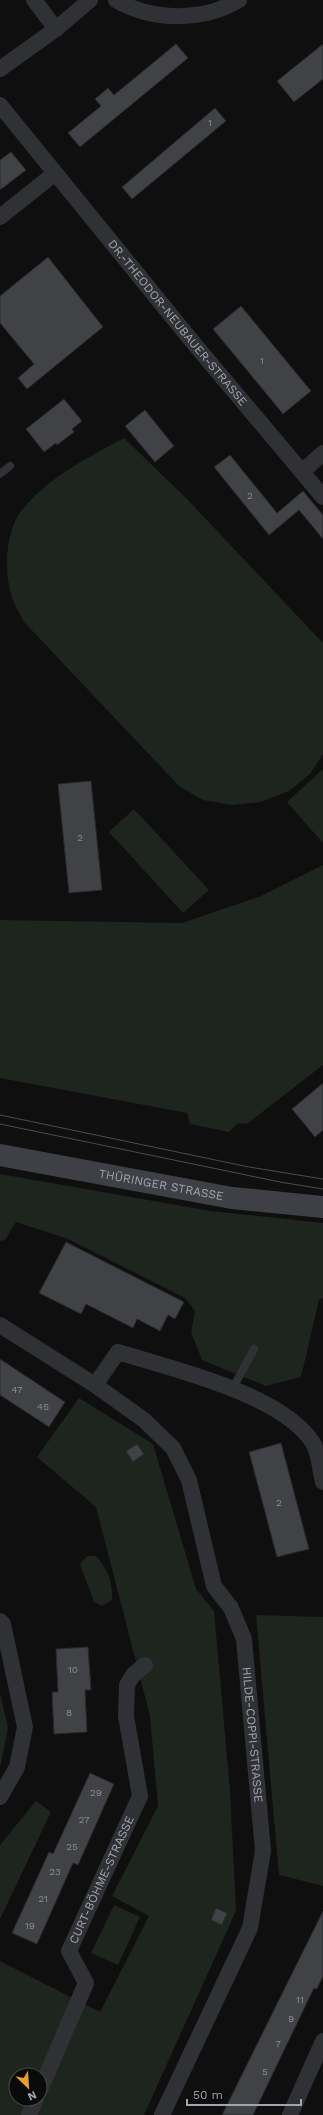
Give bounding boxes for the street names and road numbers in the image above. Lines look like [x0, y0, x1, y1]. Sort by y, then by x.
street label: DR.-THEODOR-NEUBAUER-STRASSE [105, 237, 250, 409]
street label: THÜRINGER STRASSE [98, 1166, 225, 1203]
street label: HILDE-COPPI-STRASSE [240, 1666, 266, 1803]
street label: CURT-BÖHME-STRASSE [66, 1813, 137, 1946]

